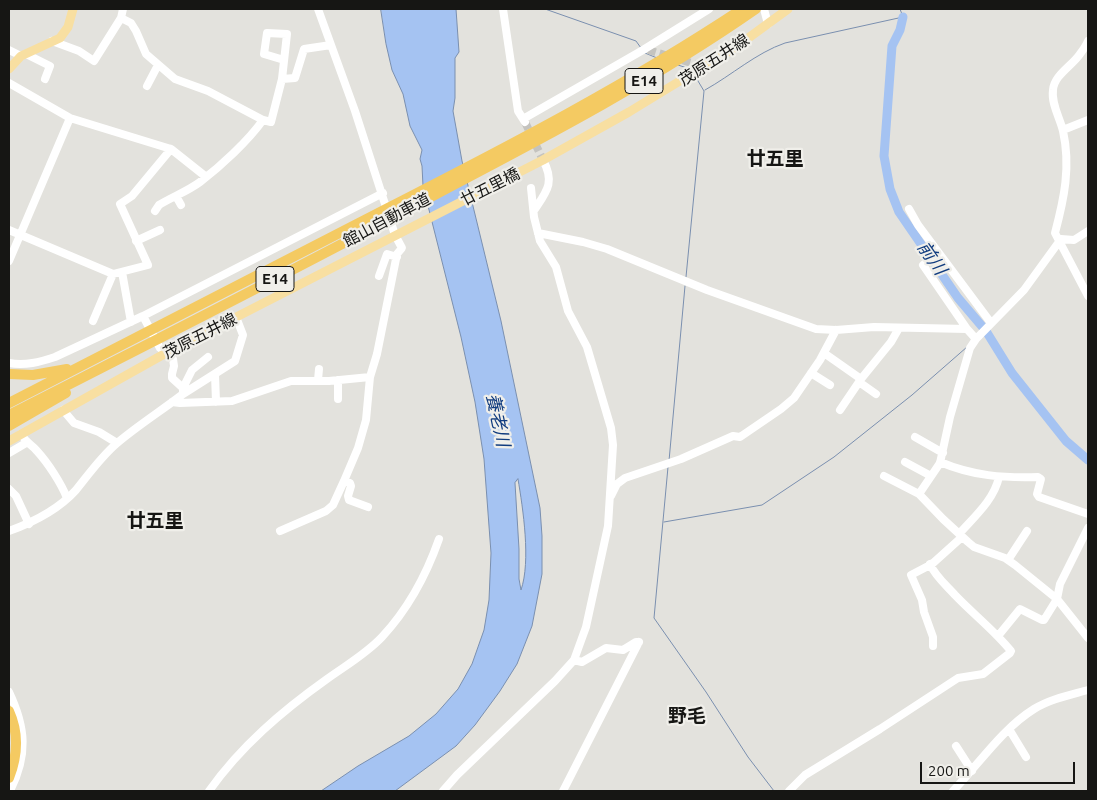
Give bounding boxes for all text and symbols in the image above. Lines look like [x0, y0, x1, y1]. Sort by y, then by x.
street label: 茂原五井線 [675, 30, 753, 90]
road number: E14 [625, 68, 663, 94]
district label: 廿五里 [747, 148, 803, 170]
street label: 廿五里橋 [457, 164, 523, 210]
street label: 館山自動車道 [340, 189, 434, 251]
water label: 前川 [913, 237, 951, 279]
road number: E14 [256, 266, 294, 292]
street label: 茂原五井線 [160, 309, 240, 363]
water label: 養老川 [482, 391, 514, 449]
district label: 廿五里 [127, 510, 183, 532]
district label: 野毛 [668, 705, 706, 727]
scale bar [922, 752, 1077, 784]
text: 200 m [928, 762, 970, 779]

